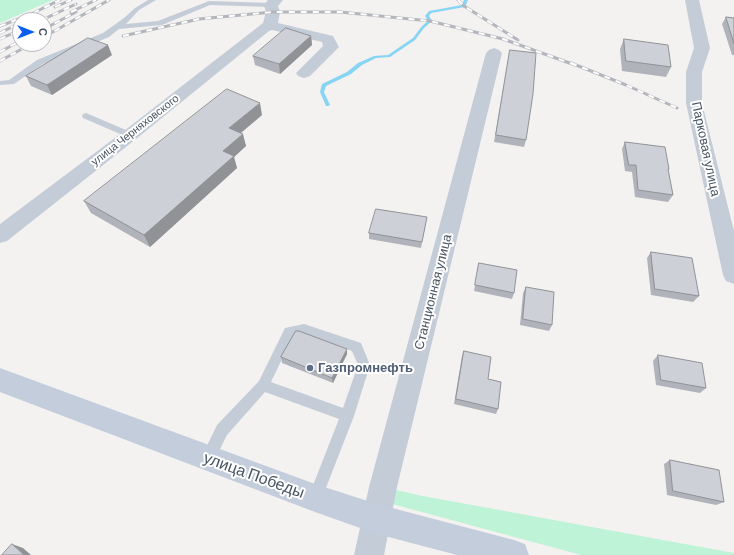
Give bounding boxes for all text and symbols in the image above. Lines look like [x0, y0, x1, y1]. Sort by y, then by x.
north arrow [12, 12, 52, 52]
text: С [37, 28, 50, 36]
street label: улица Черняховского [89, 92, 181, 168]
street label: Парковая улица [688, 100, 724, 198]
street label: Станционная улица [411, 233, 455, 351]
place label: Газпромнефть [318, 360, 413, 376]
marker: Газпромнефть [305, 363, 315, 373]
street label: улица Победы [201, 448, 307, 502]

